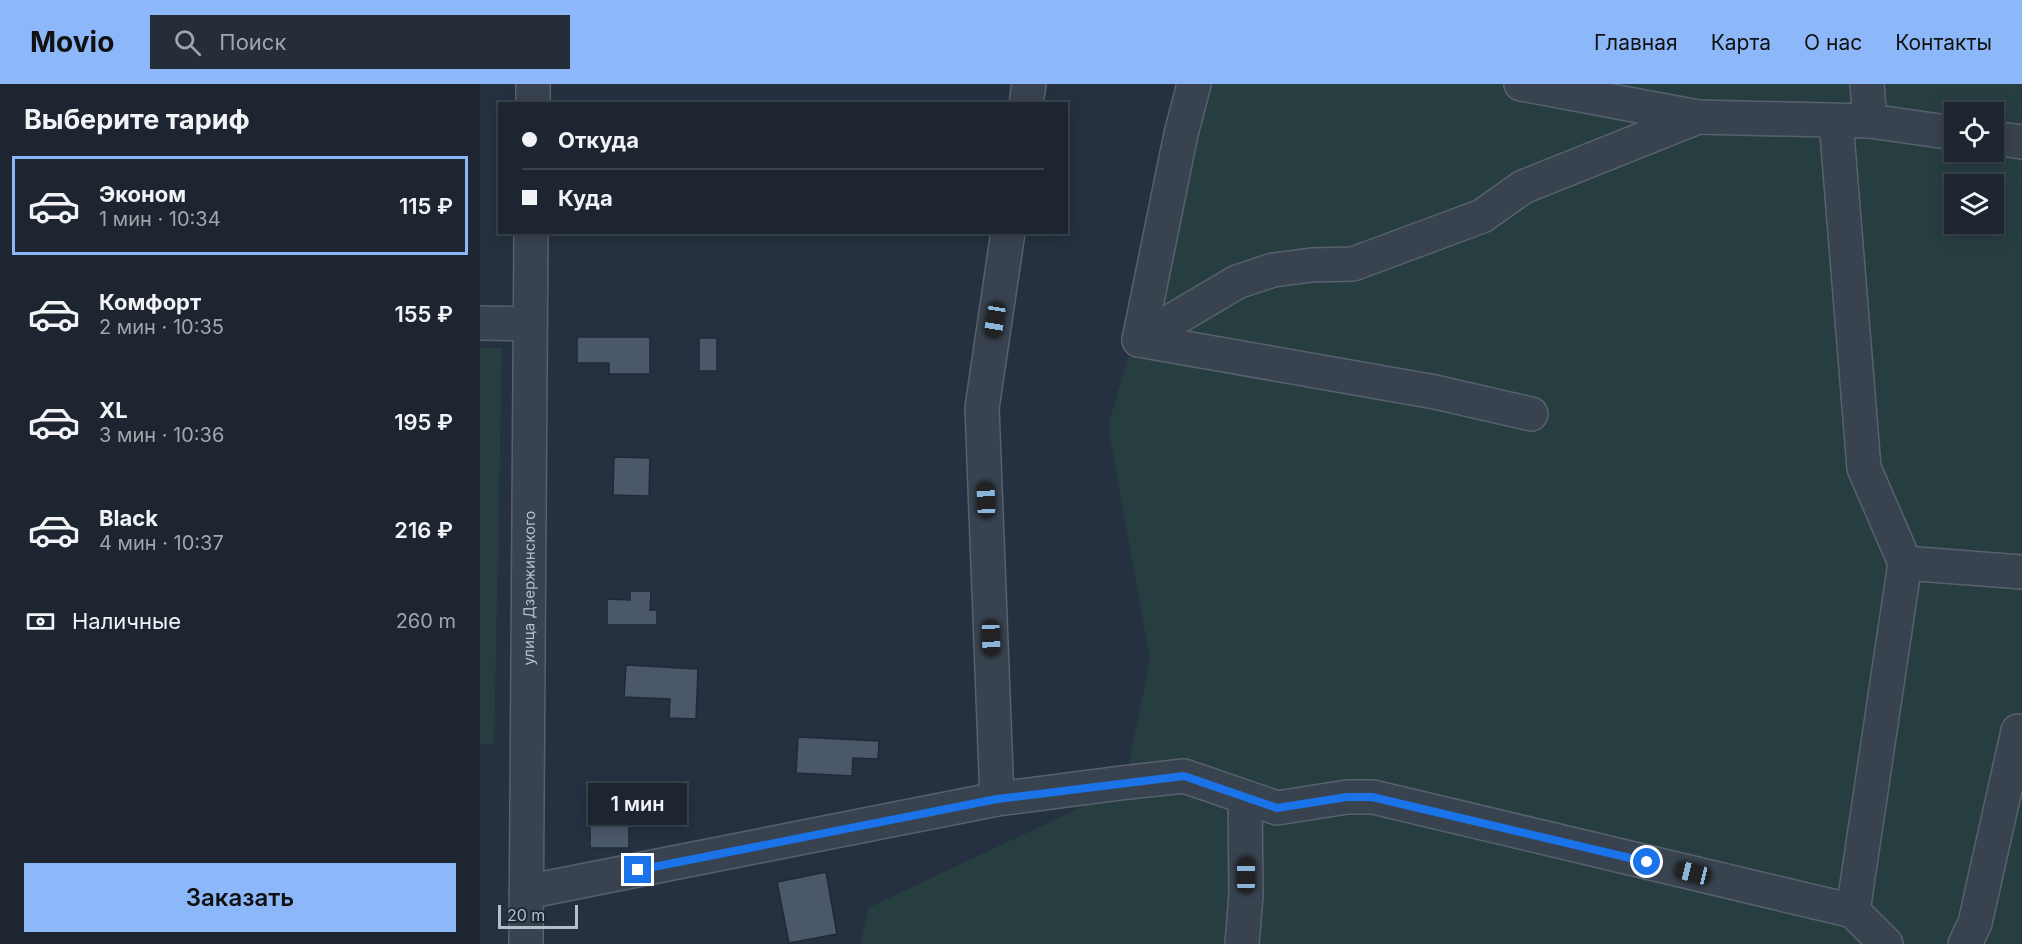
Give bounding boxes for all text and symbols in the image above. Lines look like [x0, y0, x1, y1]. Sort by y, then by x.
search box [150, 15, 570, 69]
text: Movio [30, 25, 114, 59]
icon: search [171, 26, 204, 59]
text: Поиск [219, 29, 286, 55]
text: Главная [1594, 30, 1678, 55]
text: Карта [1711, 30, 1771, 55]
text: О нас [1804, 30, 1862, 55]
text: Контакты [1895, 30, 1992, 55]
map controls [1944, 102, 2004, 234]
button: locate [1944, 102, 2004, 162]
text: Выберите тариф [24, 103, 250, 136]
text: Откуда [558, 127, 639, 153]
button: layers [1944, 174, 2004, 234]
icon: car [27, 179, 81, 233]
text: Эконом [99, 181, 186, 207]
text: Куда [558, 185, 613, 211]
text: 115 ₽ [399, 193, 453, 219]
text: 1 мин · 10:34 [99, 207, 221, 231]
icon: car [27, 287, 81, 341]
text: Комфорт [99, 289, 201, 315]
text: 155 ₽ [394, 301, 453, 327]
car [983, 301, 1007, 339]
text: 2 мин · 10:35 [99, 315, 224, 339]
icon: car [27, 395, 81, 449]
text: XL [99, 397, 128, 423]
text: 195 ₽ [394, 409, 453, 435]
text: 3 мин · 10:36 [99, 423, 224, 447]
car [976, 482, 996, 518]
icon: car [27, 503, 81, 557]
text: Black [99, 505, 158, 531]
street label: улица Дзержинского [518, 511, 539, 665]
text: 216 ₽ [394, 517, 453, 543]
text: 4 мин · 10:37 [99, 531, 224, 555]
icon: cash [24, 605, 57, 638]
text: Наличные [72, 608, 181, 634]
text: 260 m [396, 609, 456, 633]
car [981, 620, 1001, 656]
callout: 1 мин [588, 783, 687, 825]
text: 1 мин [611, 792, 664, 816]
route start [1633, 848, 1660, 875]
route end [624, 856, 651, 883]
car [1237, 857, 1255, 893]
car [1673, 860, 1713, 886]
button: Заказать [24, 863, 456, 932]
scale bar [498, 902, 578, 930]
text: 20 m [507, 905, 545, 925]

